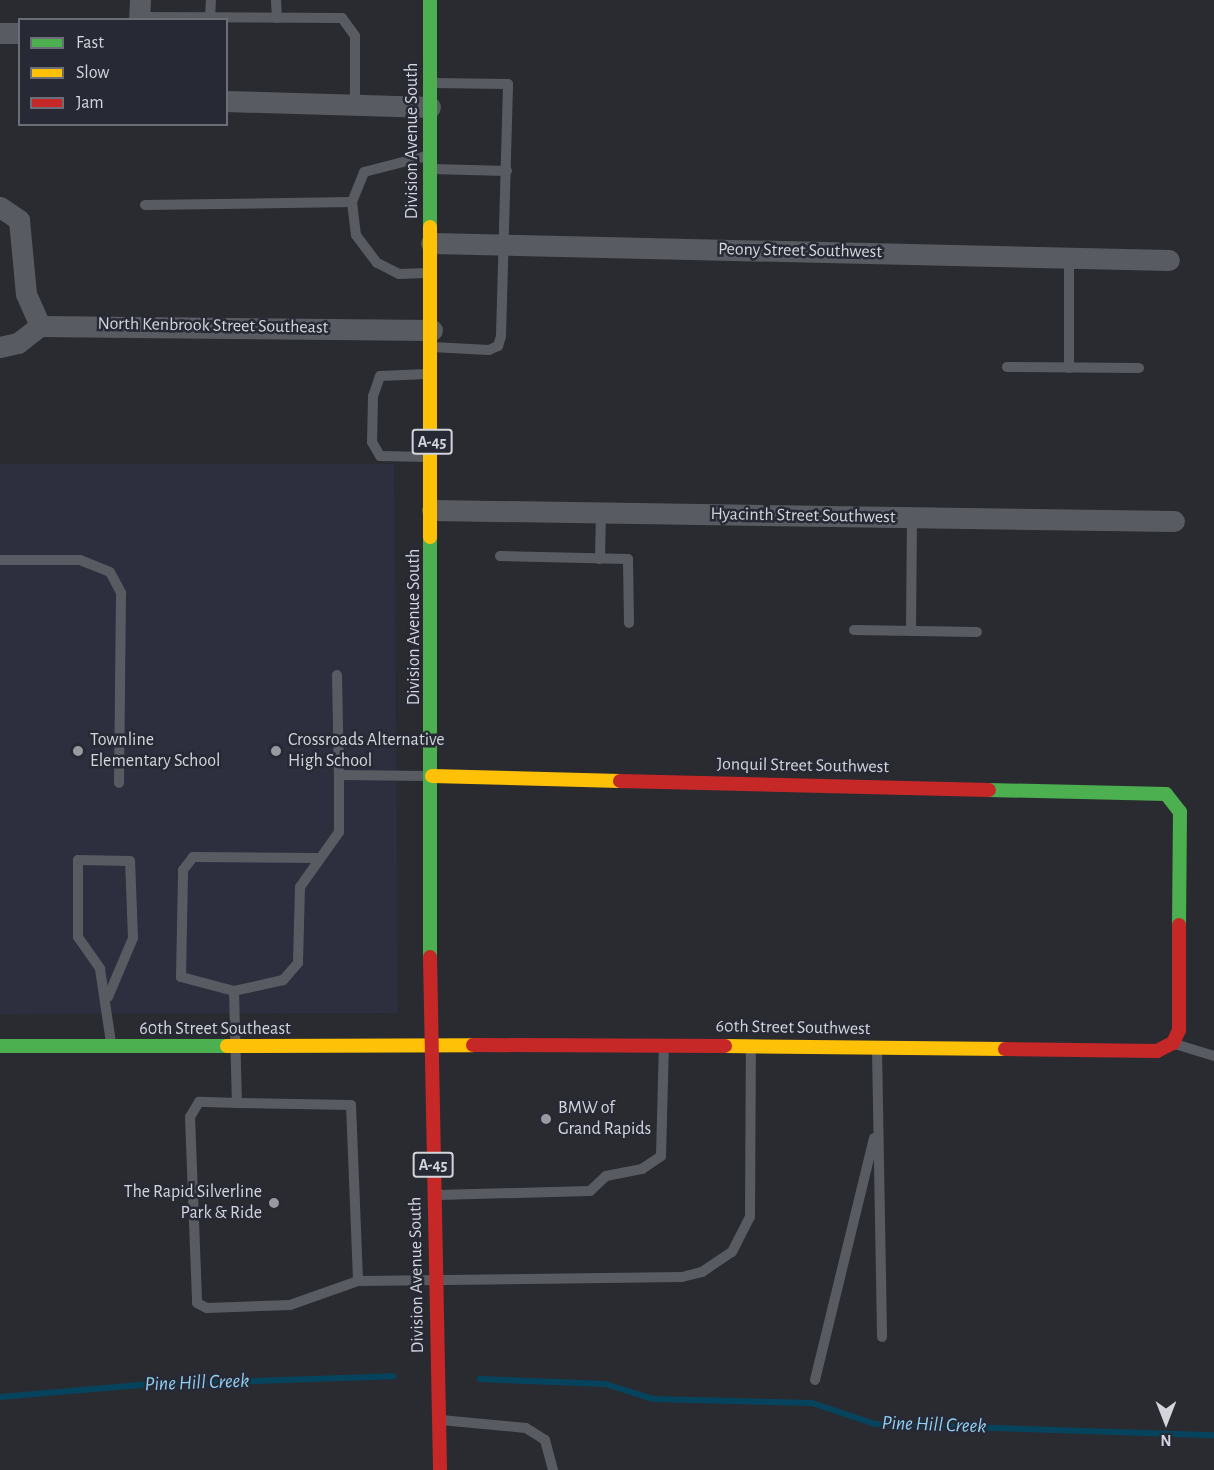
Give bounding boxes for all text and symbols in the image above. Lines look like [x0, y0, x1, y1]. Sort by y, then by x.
legend [18, 18, 228, 126]
text: Fast [76, 34, 104, 52]
street label: Division Avenue South [401, 63, 423, 219]
text: Slow [76, 64, 109, 82]
text: Jam [76, 94, 104, 112]
street label: Peony Street Southwest [718, 239, 882, 263]
street label: North Kenbrook Street Southeast [97, 313, 329, 339]
road number: A-45 [411, 429, 453, 455]
street label: Hyacinth Street Southwest [710, 504, 896, 528]
street label: Division Avenue South [403, 549, 425, 705]
place label: Townline Elementary School [90, 730, 220, 772]
place label: Crossroads Alternative High School [288, 730, 445, 772]
marker: Townline Elementary School [71, 744, 85, 758]
marker: Crossroads Alternative High School [269, 744, 283, 758]
street label: Jonquil Street Southwest [717, 754, 889, 778]
street label: 60th Street Southwest [715, 1016, 871, 1040]
street label: 60th Street Southeast [139, 1018, 291, 1040]
place label: BMW of Grand Rapids [558, 1098, 651, 1140]
marker: BMW of Grand Rapids [539, 1112, 553, 1126]
road number: A-45 [412, 1152, 454, 1178]
place label: The Rapid Silverline Park & Ride [124, 1182, 262, 1224]
marker: The Rapid Silverline Park & Ride [267, 1196, 281, 1210]
street label: Division Avenue South [405, 1197, 429, 1353]
water label: Pine Hill Creek [144, 1369, 250, 1397]
north arrow [1136, 1392, 1196, 1452]
water label: Pine Hill Creek [881, 1411, 987, 1439]
text: N [1160, 1432, 1172, 1448]

